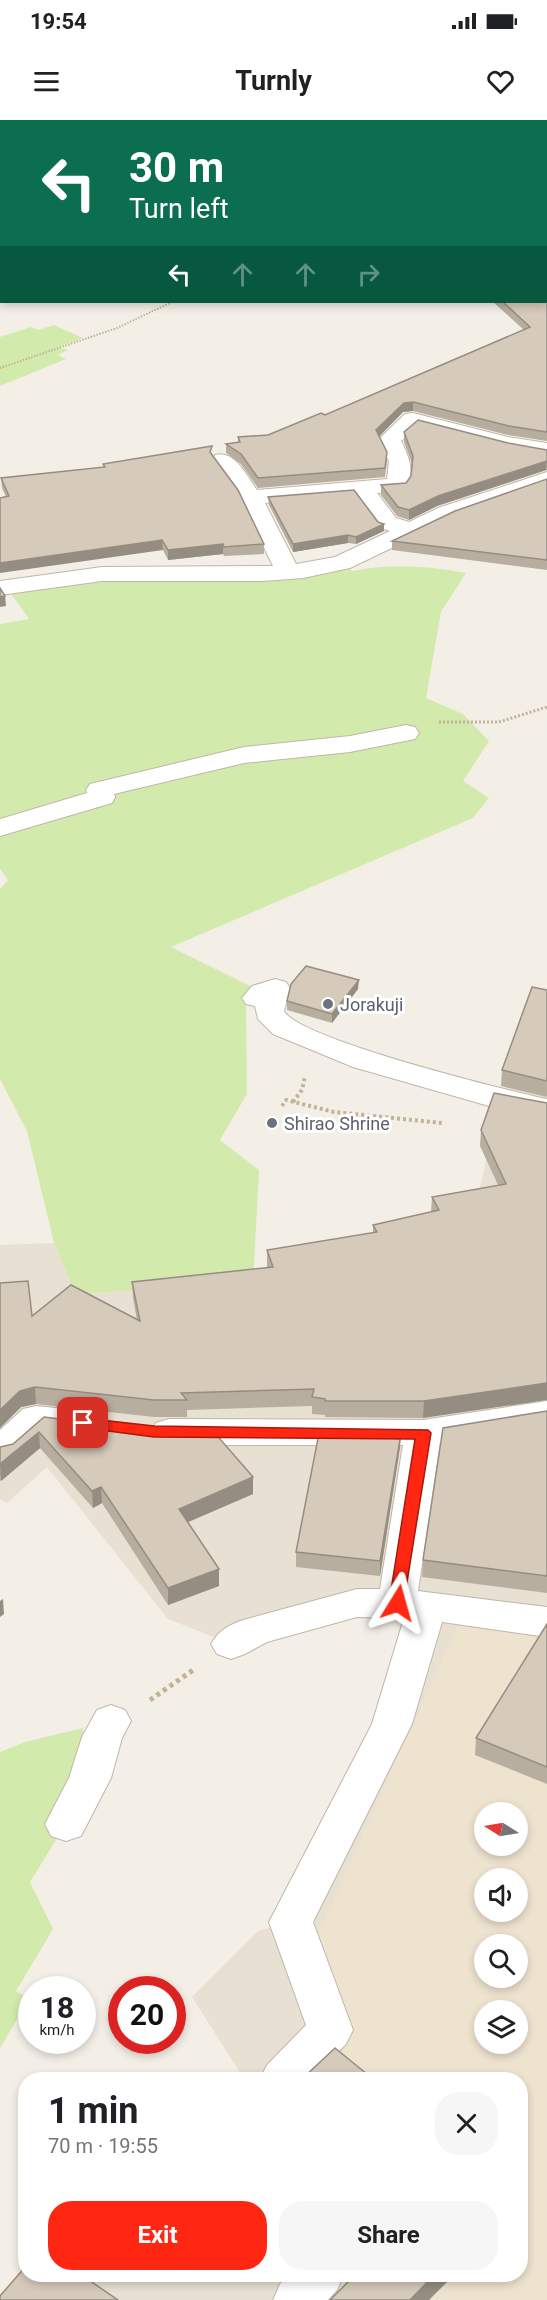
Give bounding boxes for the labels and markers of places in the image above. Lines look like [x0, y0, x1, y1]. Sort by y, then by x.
place label: Jorakuji [340, 994, 403, 1015]
marker: Jorakuji [321, 997, 335, 1011]
place label: Shirao Shrine [284, 1113, 390, 1134]
marker: Shirao Shrine [265, 1116, 279, 1130]
pin [57, 1397, 108, 1448]

